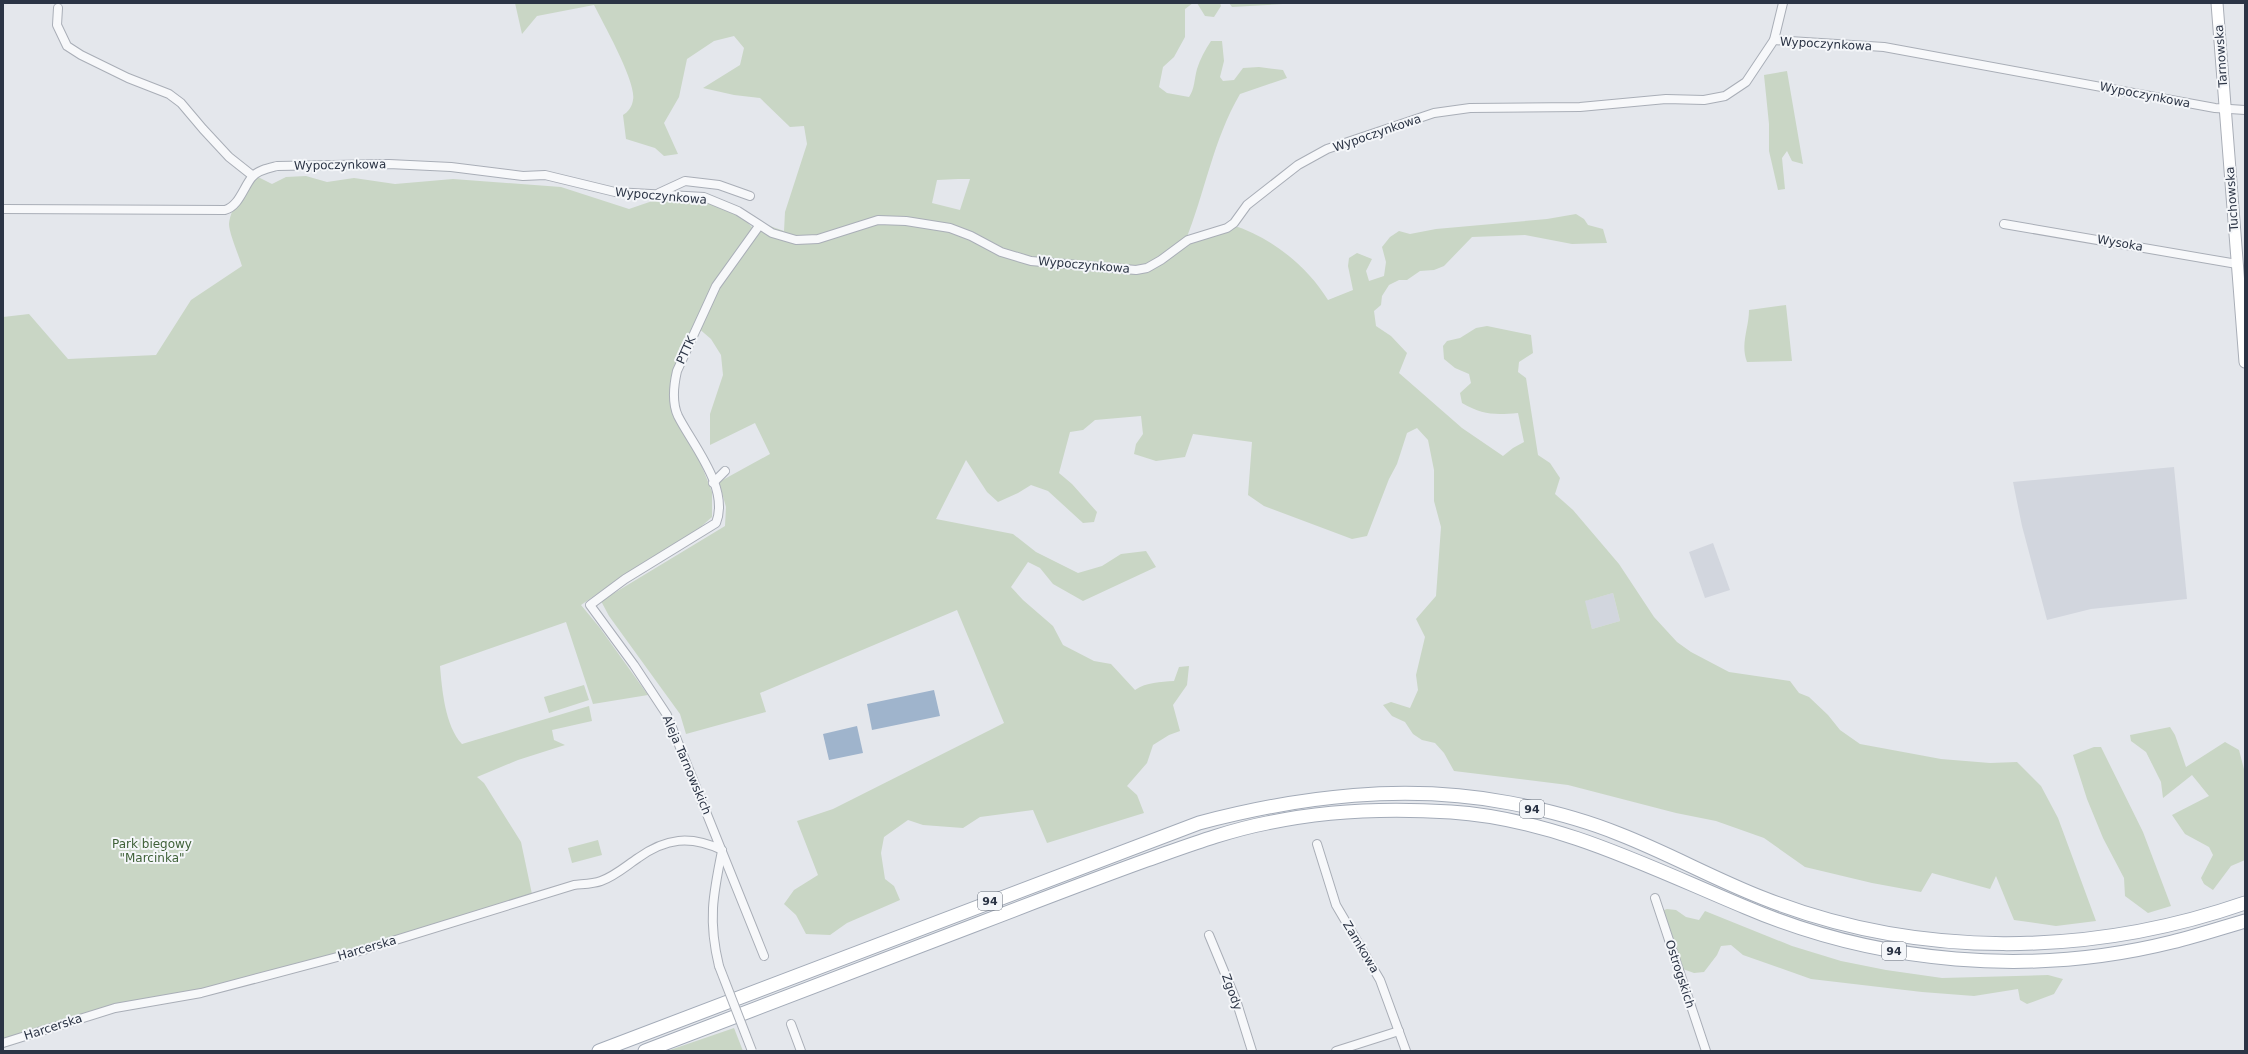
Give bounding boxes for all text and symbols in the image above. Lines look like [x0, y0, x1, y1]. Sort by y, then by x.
street label: Tarnowska [2212, 24, 2230, 89]
street label: Wypoczynkowa [1780, 35, 1872, 53]
street label: Wypoczynkowa [2098, 79, 2192, 111]
street label: Wypoczynkowa [1331, 111, 1423, 155]
street label: Wypoczynkowa [294, 157, 386, 173]
street label: Tuchowska [2223, 166, 2241, 233]
street label: Wypoczynkowa [614, 185, 708, 207]
street label: Wysoka [2096, 232, 2144, 254]
street label: Wypoczynkowa [1037, 254, 1131, 276]
street label: PTTK [673, 333, 699, 366]
street label: Aleja Tarnowskich [660, 713, 714, 817]
road number: 94 [1520, 800, 1544, 818]
park label: Park biegowy "Marcinka" [112, 837, 192, 865]
road number: 94 [978, 892, 1002, 910]
street label: Zamkowa [1340, 918, 1382, 976]
street label: Harcerska [336, 933, 398, 963]
street label: Ostrogskich [1662, 938, 1698, 1010]
road number: 94 [1882, 942, 1906, 960]
street label: Zgody [1219, 972, 1245, 1012]
street label: Harcerska [22, 1011, 84, 1043]

